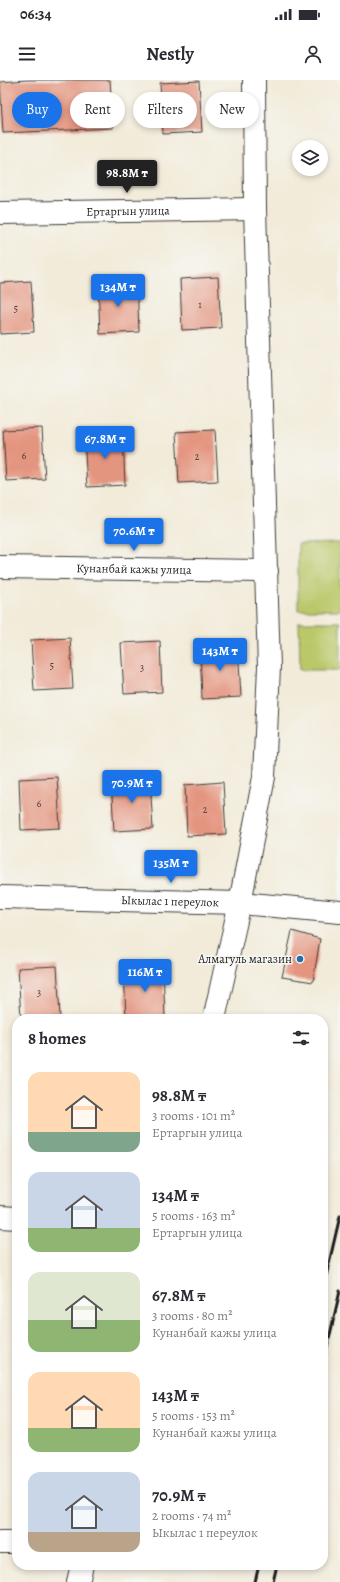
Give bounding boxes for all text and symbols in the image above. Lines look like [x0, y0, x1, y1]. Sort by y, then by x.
text: 06:34 [20, 4, 52, 24]
text: Nestly [146, 42, 194, 66]
icon: menu [16, 43, 38, 65]
icon: person [302, 43, 324, 65]
chip: Buy [12, 92, 62, 128]
chip: Rent [70, 92, 125, 128]
chip: Filters [133, 92, 197, 128]
chip: New [205, 92, 259, 128]
map controls [292, 140, 328, 176]
button: layers [292, 140, 328, 176]
pin: 98.8M ₸ [90, 160, 164, 194]
text: 98.8M ₸ [106, 164, 148, 181]
street label: Ертаргын улица [86, 202, 170, 220]
pin: 134M ₸ [85, 274, 151, 308]
text: 134M ₸ [100, 278, 136, 295]
house number: 1 [198, 298, 202, 311]
house number: 5 [14, 302, 18, 315]
pin: 67.8M ₸ [68, 426, 142, 460]
text: 67.8M ₸ [85, 430, 126, 447]
house number: 6 [22, 449, 27, 462]
house number: 2 [195, 450, 200, 463]
pin: 70.6M ₸ [97, 518, 171, 552]
text: 70.6M ₸ [113, 522, 155, 539]
street label: Кунанбай кажы улица [76, 560, 192, 578]
pin: 143M ₸ [187, 638, 253, 672]
text: 143M ₸ [202, 642, 238, 659]
house number: 5 [50, 659, 54, 672]
house number: 3 [140, 661, 144, 674]
pin: 70.9M ₸ [95, 770, 169, 804]
text: 70.9M ₸ [111, 774, 153, 791]
house number: 6 [37, 797, 42, 810]
house number: 2 [203, 803, 208, 816]
pin: 135M ₸ [138, 850, 204, 884]
text: 135M ₸ [153, 854, 189, 871]
street label: Ыкылас 1 переулок [121, 892, 219, 910]
place label: Алмагуль магазин [197, 951, 292, 967]
marker: Алмагуль магазин [295, 954, 305, 964]
pin: 116M ₸ [112, 959, 178, 993]
text: 116M ₸ [128, 963, 162, 980]
house number: 3 [37, 986, 41, 999]
text: 8 homes [28, 1027, 86, 1050]
icon: filters [290, 1027, 312, 1049]
text: 98.8M ₸ [152, 1084, 206, 1107]
icon: home [60, 1088, 108, 1136]
text: 3 rooms · 101 m² [152, 1107, 235, 1124]
text: Ертаргын улица [152, 1124, 243, 1141]
text: 134M ₸ [152, 1184, 199, 1207]
icon: home [60, 1188, 108, 1236]
text: 5 rooms · 163 m² [152, 1207, 235, 1224]
text: Ертаргын улица [152, 1224, 243, 1241]
text: 67.8M ₸ [152, 1284, 206, 1307]
icon: home [60, 1288, 108, 1336]
text: 3 rooms · 80 m² [152, 1307, 232, 1324]
text: Кунанбай кажы улица [152, 1324, 277, 1341]
text: 143M ₸ [152, 1384, 199, 1407]
icon: home [60, 1388, 108, 1436]
text: 5 rooms · 153 m² [152, 1407, 235, 1424]
text: Кунанбай кажы улица [152, 1424, 277, 1441]
text: 70.9M ₸ [152, 1484, 206, 1507]
icon: home [60, 1488, 108, 1536]
text: 2 rooms · 74 m² [152, 1507, 231, 1524]
text: Ыкылас 1 переулок [152, 1524, 258, 1541]

